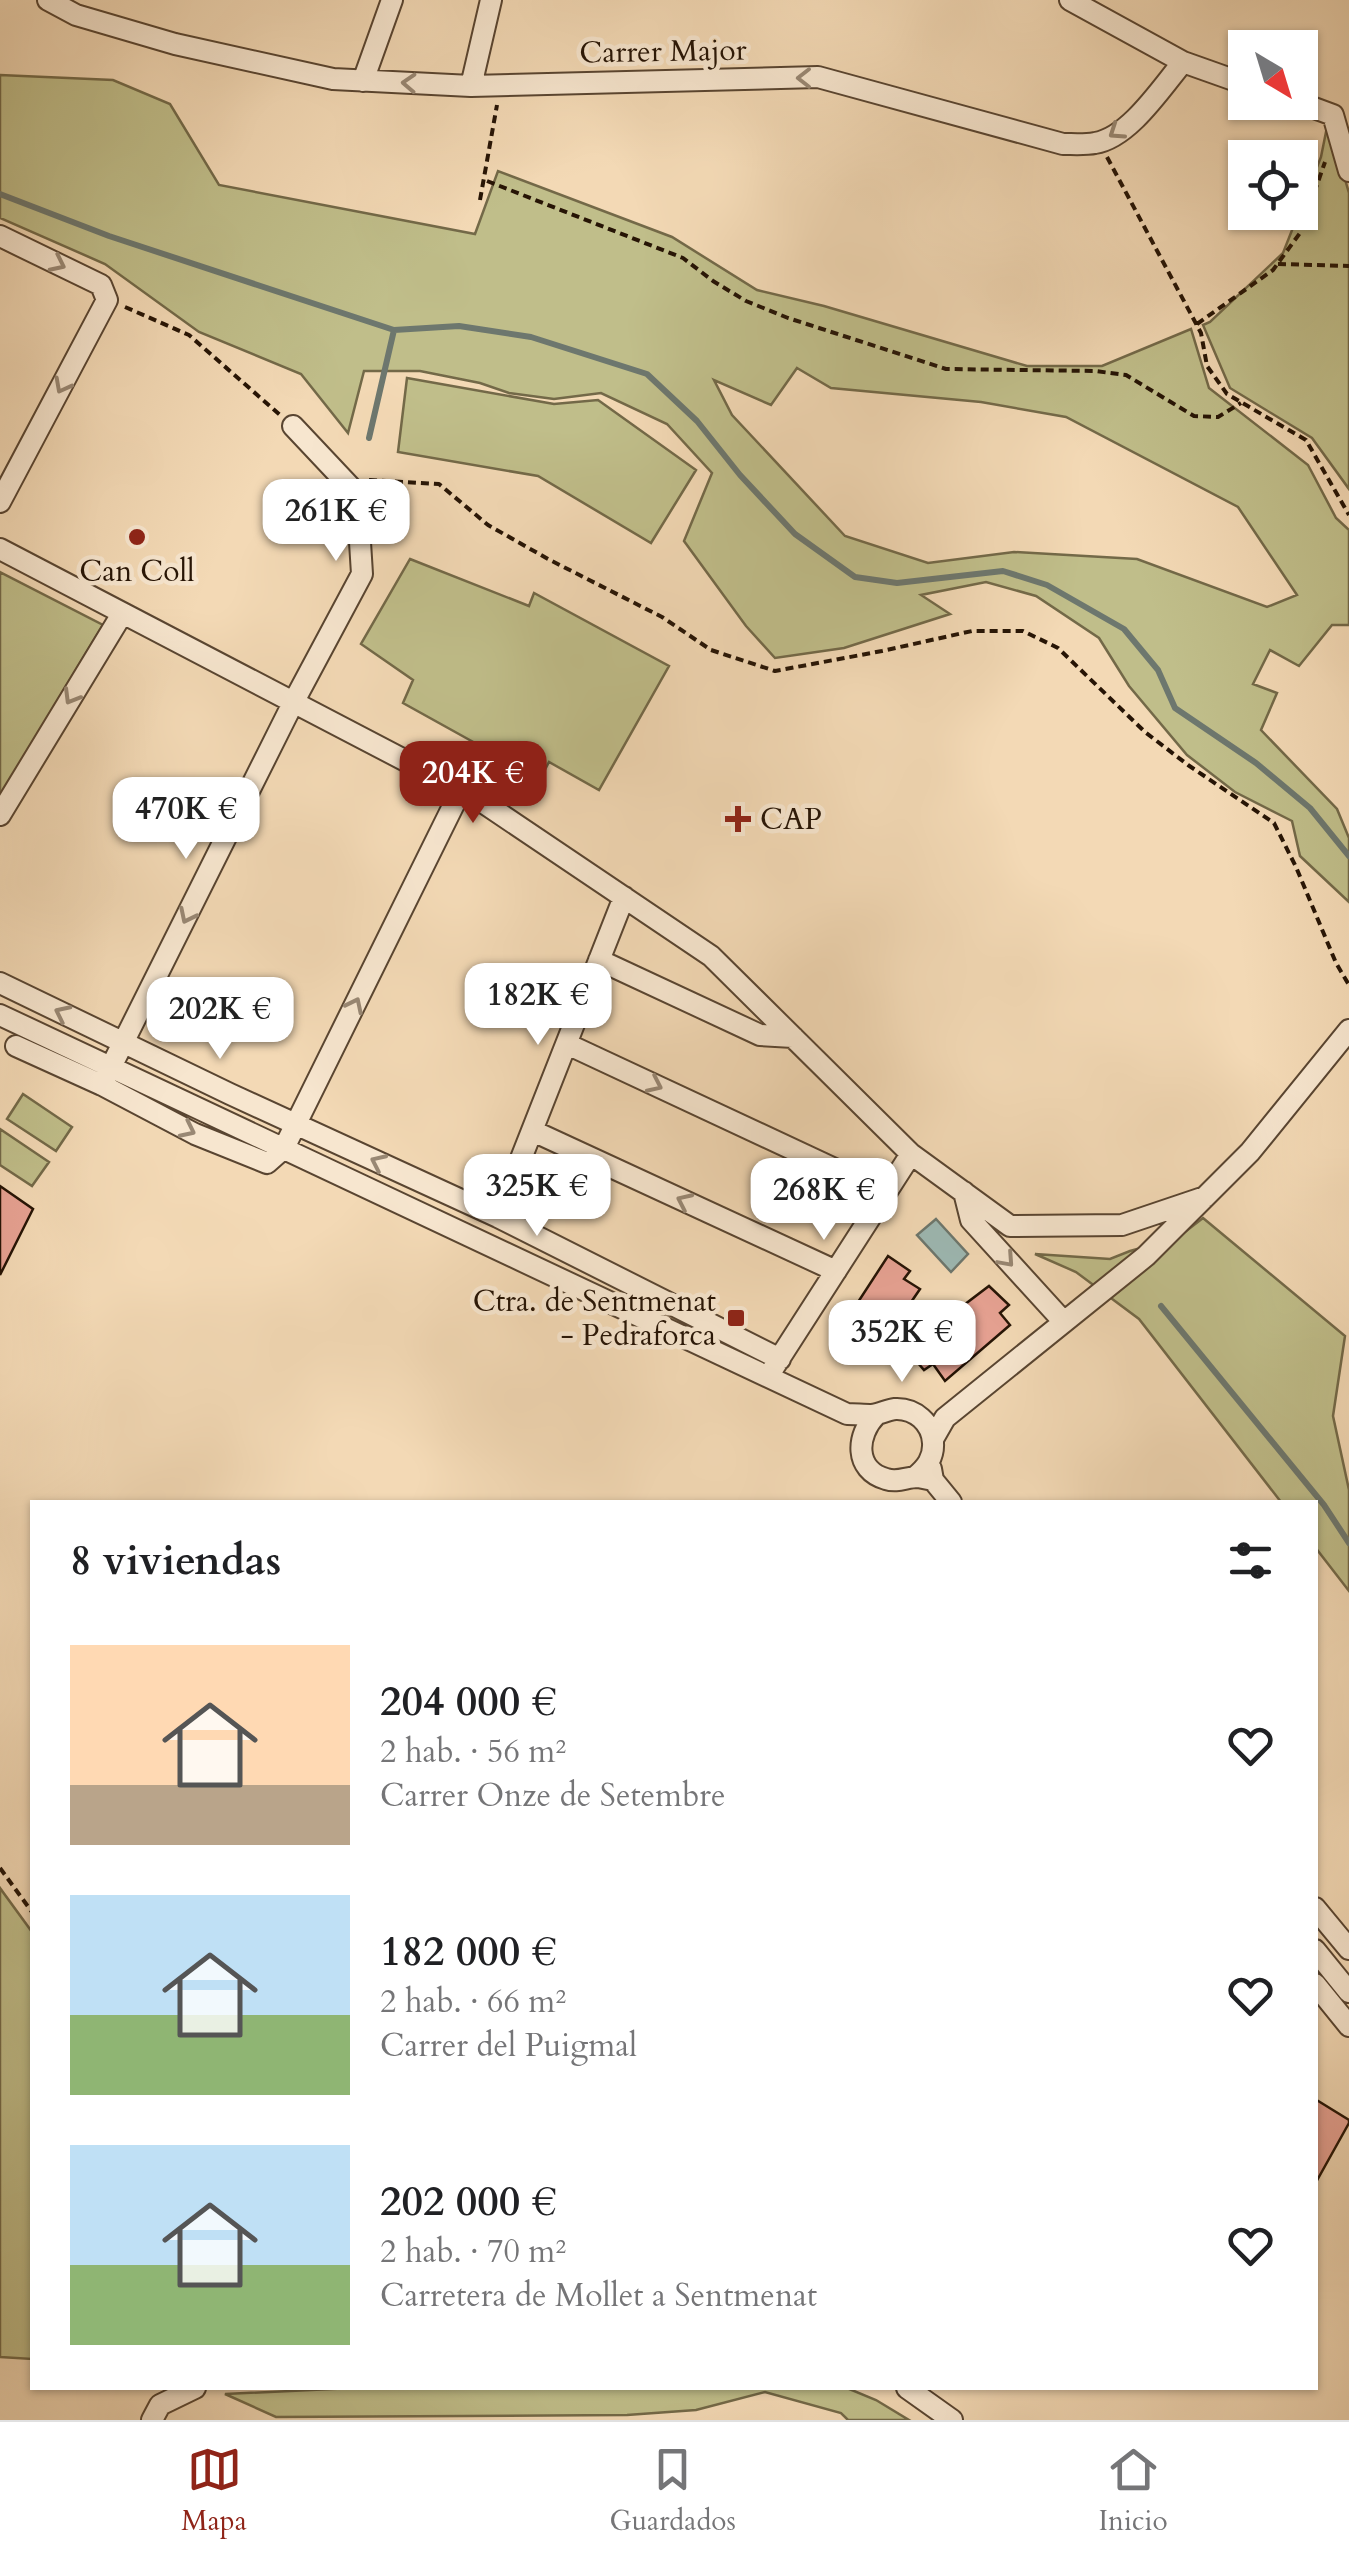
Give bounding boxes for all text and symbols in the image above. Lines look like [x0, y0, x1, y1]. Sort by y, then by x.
street label: Carrer Major [579, 30, 747, 73]
north arrow [1228, 30, 1318, 120]
map controls [1228, 30, 1318, 230]
one-way arrow [795, 67, 810, 89]
one-way arrow [400, 73, 416, 94]
one-way arrow [1109, 119, 1127, 138]
button: locate [1228, 140, 1318, 230]
one-way arrow [48, 251, 66, 271]
one-way arrow [54, 375, 74, 393]
pin: 261K € [255, 479, 417, 564]
text: 261K € [285, 489, 387, 533]
marker: Can Coll [126, 526, 148, 548]
place label: Can Coll [79, 551, 195, 592]
one-way arrow [65, 686, 84, 704]
pin: 204K € [392, 741, 554, 826]
text: 204K € [422, 751, 524, 795]
pin: 470K € [105, 777, 267, 862]
text: 470K € [135, 787, 237, 831]
place label: CAP [760, 799, 822, 840]
marker: CAP [725, 806, 751, 832]
one-way arrow [180, 905, 200, 923]
pin: 182K € [457, 963, 619, 1048]
text: 182K € [487, 973, 589, 1017]
pin: 202K € [139, 977, 301, 1062]
text: 202K € [169, 987, 271, 1031]
one-way arrow [343, 997, 363, 1015]
one-way arrow [54, 1005, 72, 1025]
one-way arrow [645, 1073, 663, 1093]
one-way arrow [178, 1118, 196, 1138]
one-way arrow [370, 1154, 388, 1174]
pin: 325K € [456, 1154, 618, 1239]
pin: 268K € [743, 1158, 905, 1243]
text: 325K € [486, 1164, 588, 1208]
text: 268K € [773, 1168, 875, 1212]
one-way arrow [676, 1193, 694, 1213]
one-way arrow [995, 1248, 1013, 1267]
place label: Ctra. de Sentmenat - Pedraforca [473, 1281, 717, 1356]
pin: 352K € [821, 1300, 983, 1385]
marker: Ctra. de Sentmenat - Pedraforca [725, 1307, 747, 1329]
text: 352K € [851, 1310, 953, 1354]
text: 8 viviendas [70, 1532, 281, 1589]
icon: filters [1223, 1533, 1278, 1588]
text: 204 000 € [380, 1673, 557, 1730]
icon: home [150, 1685, 270, 1805]
icon: heart [1223, 1718, 1278, 1773]
text: 2 hab. · 56 m² [380, 1730, 566, 1774]
text: Carrer Onze de Setembre [380, 1774, 726, 1818]
text: 182 000 € [380, 1923, 557, 1980]
icon: home [150, 1935, 270, 2055]
icon: heart [1223, 1968, 1278, 2023]
text: 2 hab. · 66 m² [380, 1980, 566, 2024]
text: Carrer del Puigmal [380, 2024, 637, 2068]
text: 202 000 € [380, 2173, 557, 2230]
icon: home [150, 2185, 270, 2305]
icon: heart [1223, 2218, 1278, 2273]
text: 2 hab. · 70 m² [380, 2230, 566, 2274]
text: Carretera de Mollet a Sentmenat [380, 2274, 817, 2318]
tab: Mapa [181, 2442, 247, 2540]
tab: Guardados [610, 2442, 736, 2540]
tab: Inicio [1098, 2442, 1168, 2540]

